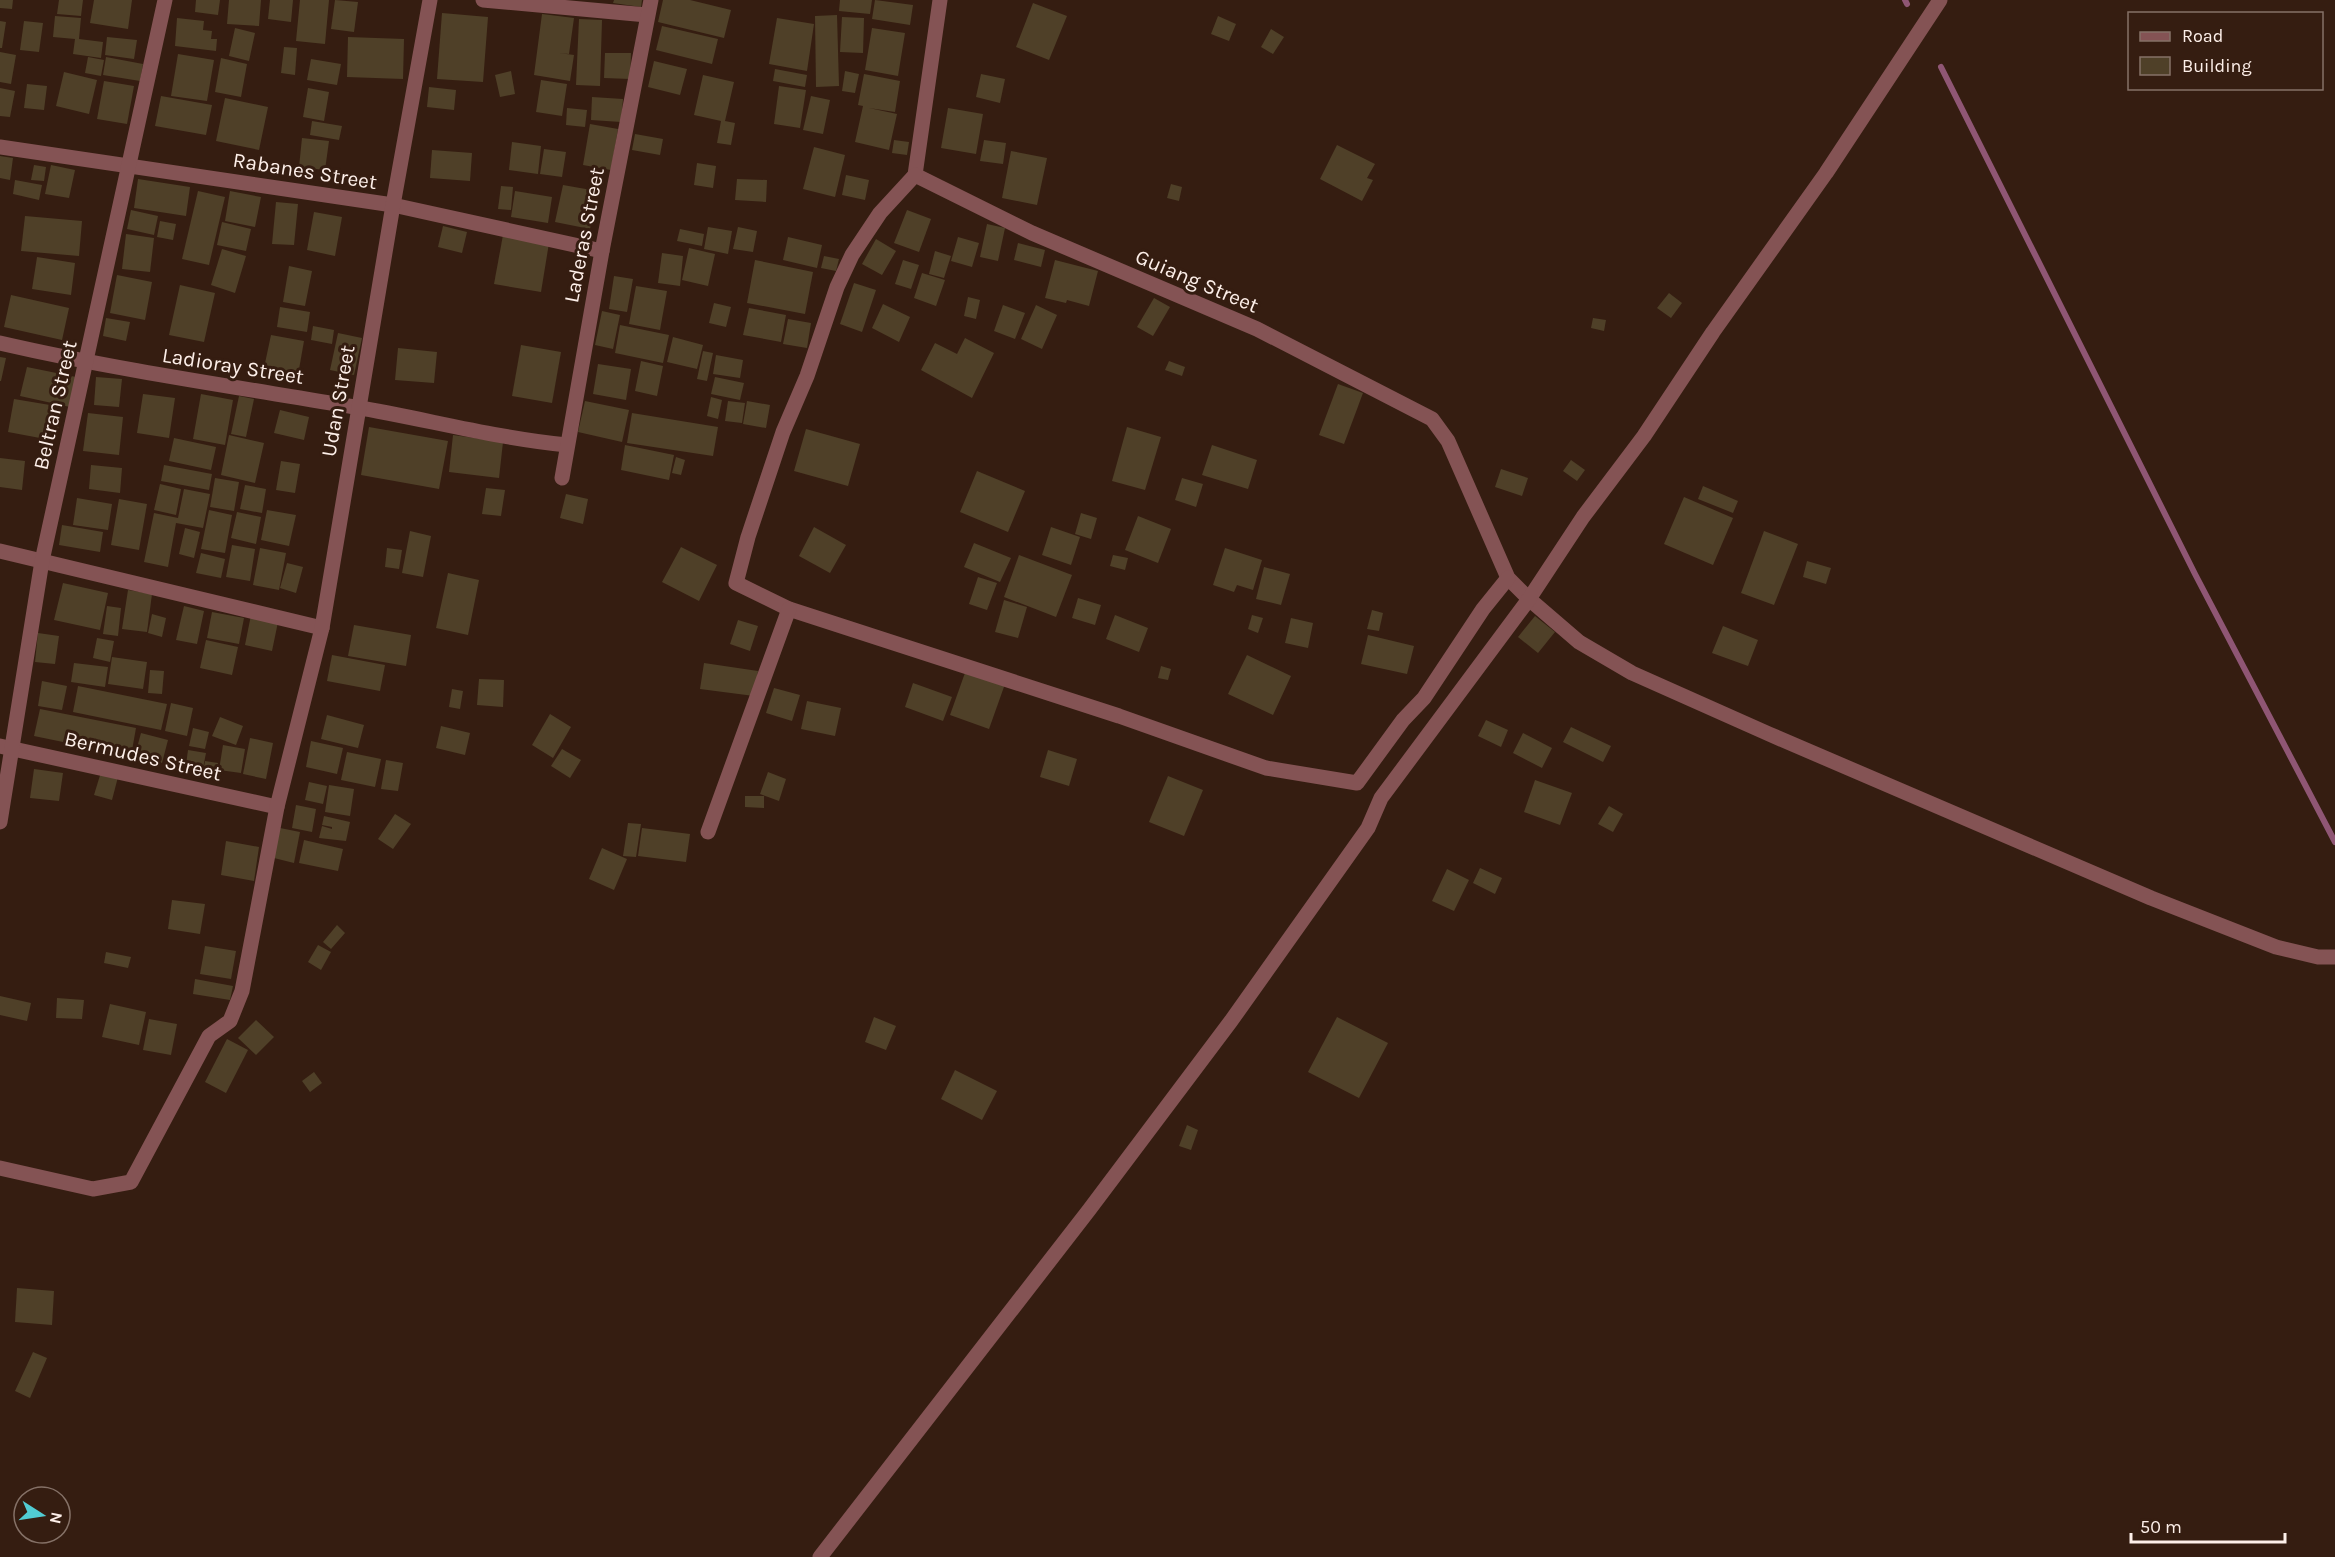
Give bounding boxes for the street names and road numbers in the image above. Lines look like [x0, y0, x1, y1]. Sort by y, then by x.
street label: Rabanes Street [231, 148, 379, 194]
street label: Laderas Street [559, 165, 609, 305]
street label: Guiang Street [1132, 244, 1262, 318]
street label: Beltran Street [28, 338, 82, 472]
street label: Ladioray Street [160, 343, 306, 389]
street label: Udan Street [316, 343, 360, 459]
street label: Bermudes Street [62, 726, 224, 786]

